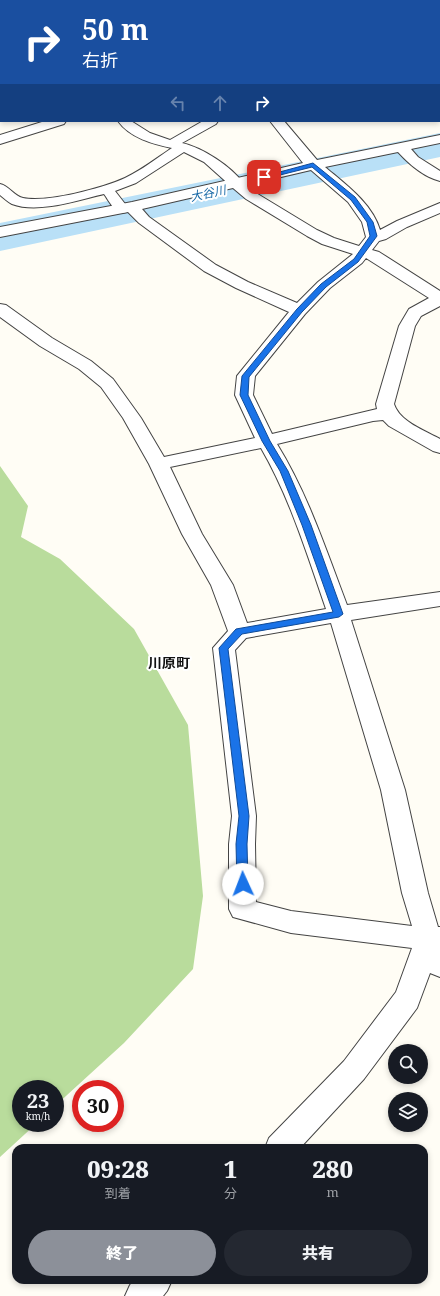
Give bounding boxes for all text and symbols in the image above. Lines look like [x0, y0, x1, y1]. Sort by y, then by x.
text: 50 m [82, 10, 149, 48]
icon: right [16, 16, 68, 68]
text: 右折 [82, 48, 118, 72]
icon: left [167, 92, 189, 114]
icon: ahead [209, 92, 231, 114]
icon: right [251, 92, 273, 114]
pin [247, 160, 281, 194]
icon: arrive [253, 166, 275, 188]
water label: 大谷川 [189, 181, 229, 205]
district label: 川原町 [148, 653, 190, 672]
position arrow [222, 863, 264, 905]
map controls [388, 1044, 428, 1132]
button: search [388, 1044, 428, 1084]
speed limit sign: 30 [72, 1080, 124, 1132]
text: 23 [27, 1087, 49, 1114]
button: layers [388, 1092, 428, 1132]
text: km/h [26, 1109, 50, 1123]
text: 09:28 [87, 1152, 149, 1185]
text: 1 [224, 1152, 237, 1185]
text: 280 [312, 1152, 353, 1185]
text: m [327, 1183, 339, 1201]
text: 到着 [105, 1184, 131, 1202]
text: 分 [224, 1184, 237, 1202]
button: 終了 [28, 1230, 216, 1276]
button: 共有 [224, 1230, 412, 1276]

